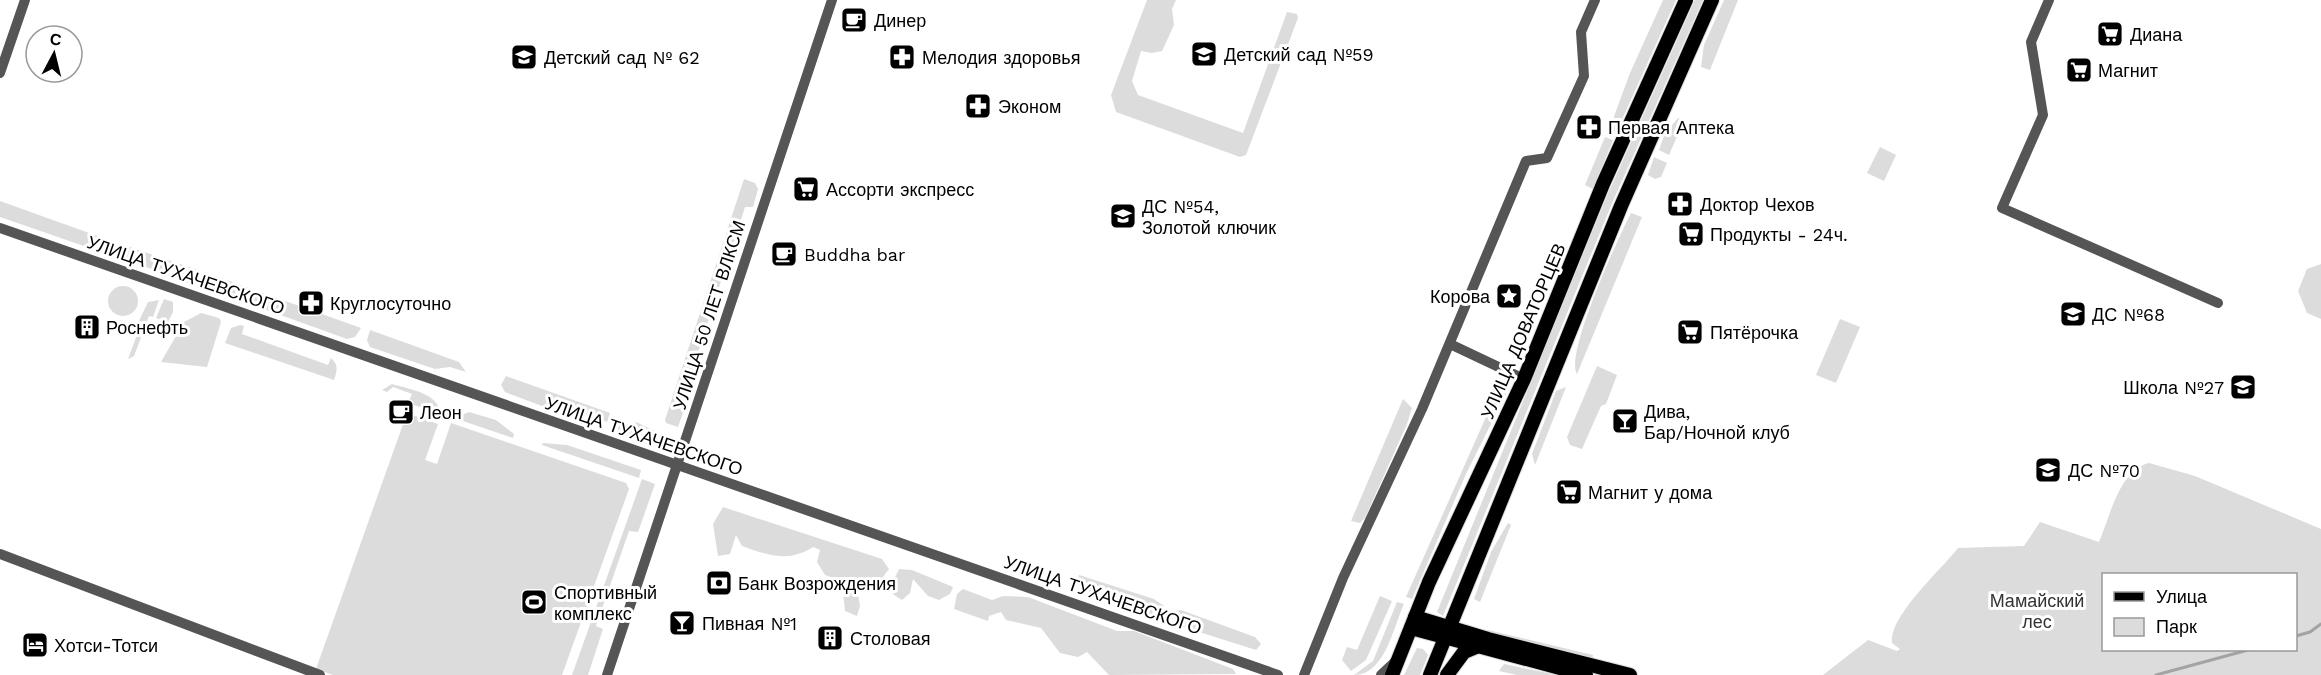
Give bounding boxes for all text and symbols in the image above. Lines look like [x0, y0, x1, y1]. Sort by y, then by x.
cafe icon: Динер [839, 5, 869, 35]
place label: Динер [874, 10, 926, 31]
supermarket icon: Диана [2095, 19, 2125, 49]
north arrow [24, 24, 84, 84]
place label: Диана [2130, 24, 2183, 45]
text: С [49, 29, 63, 50]
school or university icon: Детский сад №59 [1189, 39, 1219, 69]
school or university icon: Детский сад № 62 [509, 42, 539, 72]
pharmacy icon: Мелодия здоровья [887, 42, 917, 72]
place label: Детский сад №59 [1224, 44, 1374, 65]
place label: Детский сад № 62 [544, 47, 700, 68]
place label: Мелодия здоровья [922, 47, 1080, 68]
supermarket icon: Магнит [2064, 55, 2094, 85]
place label: Магнит [2098, 60, 2158, 81]
pharmacy icon: Эконом [963, 91, 993, 121]
place label: Эконом [998, 96, 1061, 117]
pharmacy icon: Первая Аптека [1574, 112, 1604, 142]
place label: Первая Аптека [1608, 117, 1735, 138]
supermarket icon: Ассорти экспресс [791, 174, 821, 204]
place label: Ассорти экспресс [826, 179, 974, 200]
pharmacy icon: Доктор Чехов [1665, 189, 1695, 219]
place label: Доктор Чехов [1700, 194, 1815, 215]
place label: ДС №54, Золотой ключик [1142, 196, 1276, 238]
school or university icon: ДС №54, Золотой ключик [1108, 201, 1138, 231]
street label: УЛИЦА 50 ЛЕТ ВЛКСМ [668, 218, 750, 412]
supermarket icon: Продукты - 24ч. [1676, 219, 1706, 249]
place label: Продукты - 24ч. [1710, 224, 1848, 245]
street label: УЛИЦА ТУХАЧЕВСКОГО [84, 231, 288, 319]
cafe icon: Buddha bar [769, 239, 799, 269]
street label: УЛИЦА ДОВАТОРЦЕВ [1476, 240, 1570, 422]
place label: Buddha bar [804, 244, 905, 265]
place icon: Корова [1494, 281, 1524, 311]
place label: Корова [1430, 286, 1491, 307]
pharmacy icon: Круглосуточно [296, 288, 326, 318]
place label: Круглосуточно [330, 293, 451, 314]
school or university icon: ДС №68 [2058, 299, 2088, 329]
place label: ДС №68 [2092, 304, 2165, 325]
building icon: Роснефть [72, 312, 102, 342]
place label: Роснефть [106, 317, 188, 338]
supermarket icon: Пятёрочка [1675, 317, 1705, 347]
place label: Пятёрочка [1710, 322, 1799, 343]
school or university icon: Школа №27 [2228, 372, 2258, 402]
place label: Школа №27 [2123, 377, 2224, 398]
street label: УЛИЦА ТУХАЧЕВСКОГО [542, 392, 746, 480]
cafe icon: Леон [386, 397, 416, 427]
place label: Дива, Бар/Ночной клуб [1644, 401, 1790, 443]
place label: Леон [420, 402, 462, 423]
bar icon: Дива, Бар/Ночной клуб [1610, 406, 1640, 436]
school or university icon: ДС №70 [2033, 455, 2063, 485]
place label: ДС №70 [2068, 460, 2140, 481]
supermarket icon: Магнит у дома [1554, 477, 1584, 507]
place label: Магнит у дома [1588, 482, 1713, 503]
street label: УЛИЦА ТУХАЧЕВСКОГО [1001, 551, 1205, 639]
bank icon: Банк Возрождения [704, 568, 734, 598]
place label: Банк Возрождения [738, 573, 896, 594]
legend [2102, 573, 2297, 651]
place label: Спортивный комплекс [554, 582, 657, 624]
text: Улица [2156, 586, 2208, 607]
sports icon: Спортивный комплекс [519, 587, 549, 617]
park label: Мамайский лес [1990, 590, 2084, 632]
bar icon: Пивная №1 [667, 608, 697, 638]
place label: Пивная №1 [702, 613, 797, 634]
text: Парк [2156, 616, 2197, 637]
building icon: Столовая [815, 623, 845, 653]
place label: Столовая [850, 628, 931, 649]
hotel icon: Хотси-Тотси [20, 630, 50, 660]
place label: Хотси-Тотси [54, 635, 158, 656]

